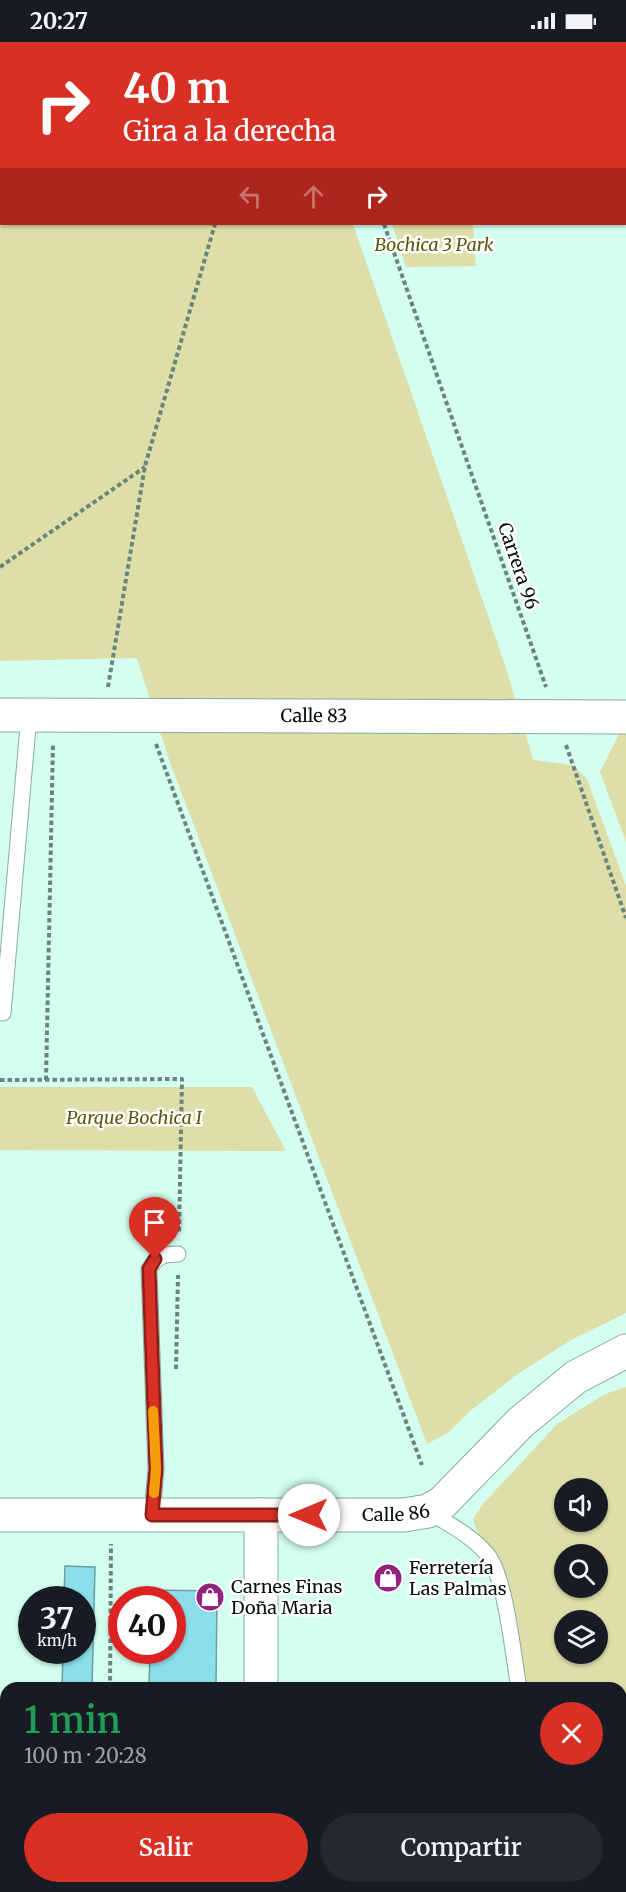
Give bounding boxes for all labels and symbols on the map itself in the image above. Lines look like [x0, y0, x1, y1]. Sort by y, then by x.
park label: Bochica 3 Park [374, 233, 494, 256]
street label: Carrera 96 [493, 519, 544, 612]
street label: Calle 83 [281, 704, 347, 727]
park label: Parque Bochica I [66, 1106, 203, 1129]
pin [129, 1197, 180, 1259]
position arrow [277, 1483, 341, 1547]
street label: Calle 86 [362, 1499, 432, 1526]
place label: Ferretería Las Palmas [409, 1556, 507, 1600]
shop icon: Ferretería Las Palmas [372, 1562, 404, 1594]
place label: Carnes Finas Doña Maria [231, 1575, 342, 1619]
shop icon: Carnes Finas Doña Maria [194, 1581, 226, 1613]
speed limit sign: 40 [108, 1586, 186, 1664]

